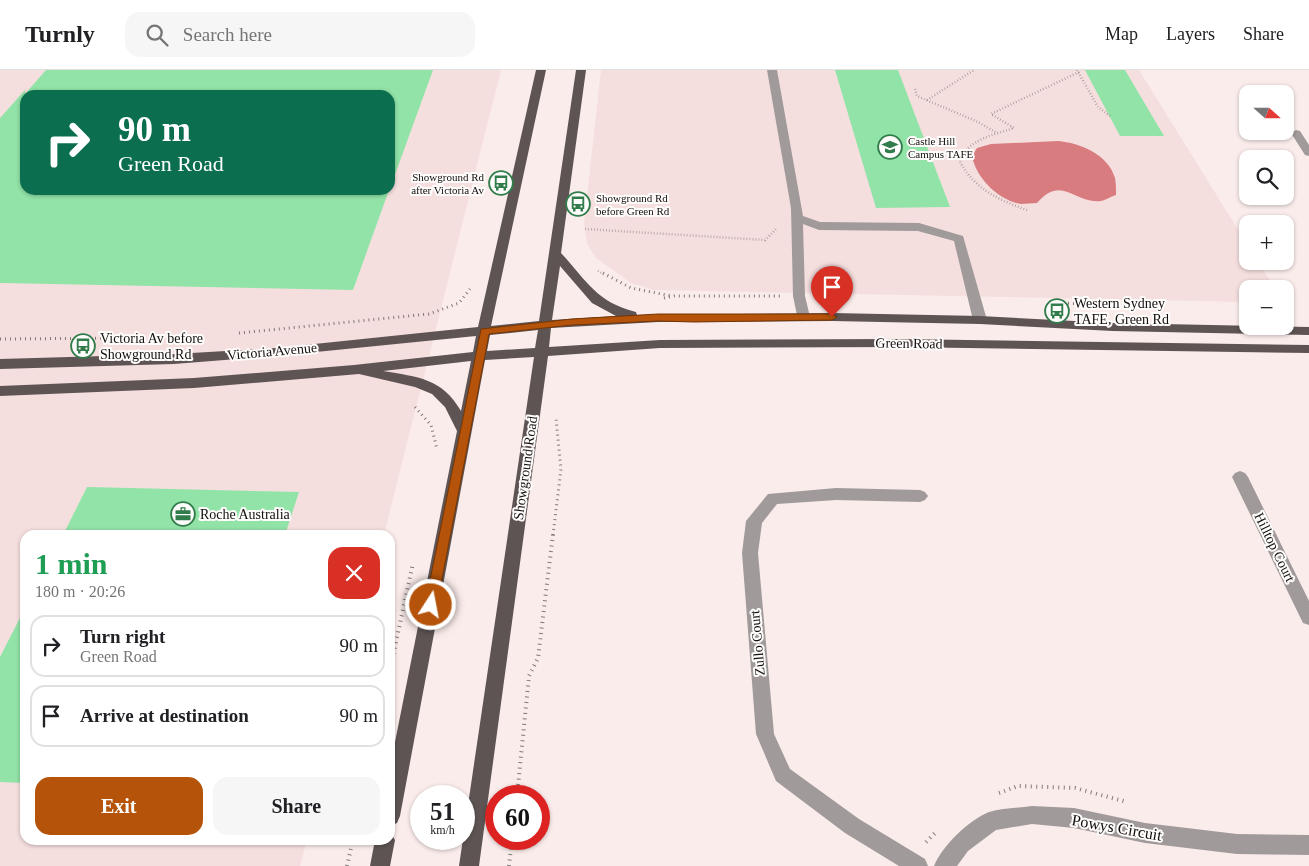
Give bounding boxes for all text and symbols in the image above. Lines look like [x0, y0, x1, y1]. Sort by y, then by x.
search box [125, 12, 475, 57]
text: Turnly [25, 21, 95, 47]
icon: search [143, 21, 171, 49]
text: Search here [183, 24, 272, 45]
text: Map [1105, 24, 1138, 44]
text: Layers [1166, 24, 1215, 44]
text: Share [1243, 24, 1284, 44]
north arrow [1239, 85, 1294, 140]
map controls [1239, 85, 1294, 335]
icon: right [35, 110, 100, 175]
text: 90 m [118, 110, 191, 149]
school or university icon: Castle Hill Campus TAFE [877, 134, 903, 160]
place label: Castle Hill Campus TAFE [908, 135, 974, 160]
button: search [1239, 150, 1294, 205]
text: Green Road [118, 151, 224, 176]
bus stop icon: Showground Rd after Victoria Av [488, 170, 514, 196]
place label: Showground Rd after Victoria Av [411, 171, 484, 196]
bus stop icon: Showground Rd before Green Rd [565, 191, 591, 217]
place label: Showground Rd before Green Rd [596, 192, 670, 217]
button: + [1239, 215, 1294, 270]
pin [811, 266, 853, 317]
icon: arrive [818, 273, 846, 301]
button: − [1239, 280, 1294, 335]
place label: Western Sydney TAFE, Green Rd [1074, 296, 1169, 327]
bus stop icon: Western Sydney TAFE, Green Rd [1044, 298, 1070, 324]
place label: Victoria Av before Showground Rd [100, 331, 203, 362]
bus stop icon: Victoria Av before Showground Rd [70, 333, 96, 359]
street label: Green Road [875, 335, 943, 352]
street label: Victoria Avenue [226, 340, 318, 363]
street label: Showground Road [511, 415, 540, 521]
office icon: Roche Australia [170, 501, 196, 527]
place label: Roche Australia [200, 507, 291, 522]
street label: Hilltop Court [1251, 510, 1298, 584]
text: 1 min [35, 547, 108, 580]
button: close [328, 547, 380, 599]
position arrow [404, 578, 456, 630]
text: 180 m · 20:26 [35, 583, 125, 600]
street label: Zullo Court [747, 609, 768, 676]
text: Turn right [80, 626, 165, 647]
icon: right [37, 632, 65, 660]
text: 90 m [339, 635, 378, 656]
text: Green Road [80, 648, 157, 665]
icon: arrive [37, 702, 65, 730]
text: Arrive at destination [80, 705, 249, 726]
text: 90 m [339, 705, 378, 726]
button: Exit [35, 777, 203, 835]
button: Share [213, 777, 380, 835]
speed limit sign: 60 [485, 785, 550, 850]
text: 51 [430, 798, 455, 825]
street label: Powys Circuit [1070, 811, 1164, 845]
text: km/h [430, 823, 455, 837]

